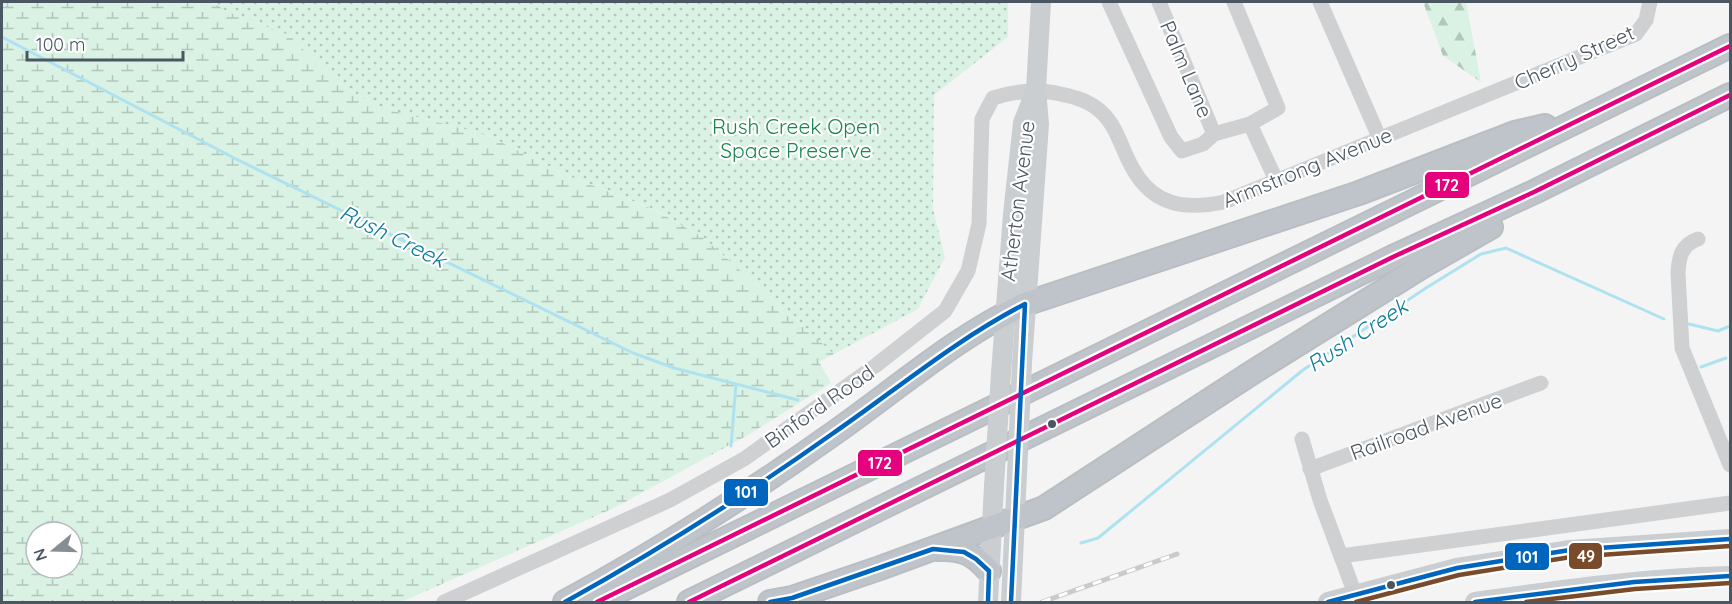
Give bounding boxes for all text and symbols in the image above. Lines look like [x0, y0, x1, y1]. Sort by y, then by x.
street label: Palm Lane [1155, 17, 1219, 121]
street label: Cherry Street [1510, 19, 1638, 95]
scale bar [27, 24, 183, 62]
text: 100 m [36, 33, 85, 56]
park label: Rush Creek Open Space Preserve [712, 113, 880, 163]
street label: Atherton Avenue [994, 119, 1040, 283]
street label: Armstrong Avenue [1218, 121, 1396, 213]
line badge: 172 [1424, 171, 1470, 199]
text: 172 [1435, 175, 1459, 195]
water label: Rush Creek [335, 198, 453, 275]
water label: Rush Creek [1301, 291, 1415, 378]
street label: Binford Road [759, 359, 879, 453]
street label: Railroad Avenue [1347, 387, 1505, 465]
unlabelled marker [1046, 418, 1058, 430]
line badge: 172 [857, 449, 903, 477]
text: 172 [868, 453, 892, 473]
line badge: 101 [723, 478, 769, 507]
text: 101 [735, 482, 757, 502]
north arrow [24, 520, 84, 580]
line badge: 101 [1504, 542, 1550, 571]
line badge: 49 [1568, 542, 1603, 570]
text: N [28, 546, 51, 564]
text: 49 [1577, 546, 1595, 566]
text: 101 [1516, 547, 1538, 567]
unlabelled marker [1385, 579, 1397, 591]

